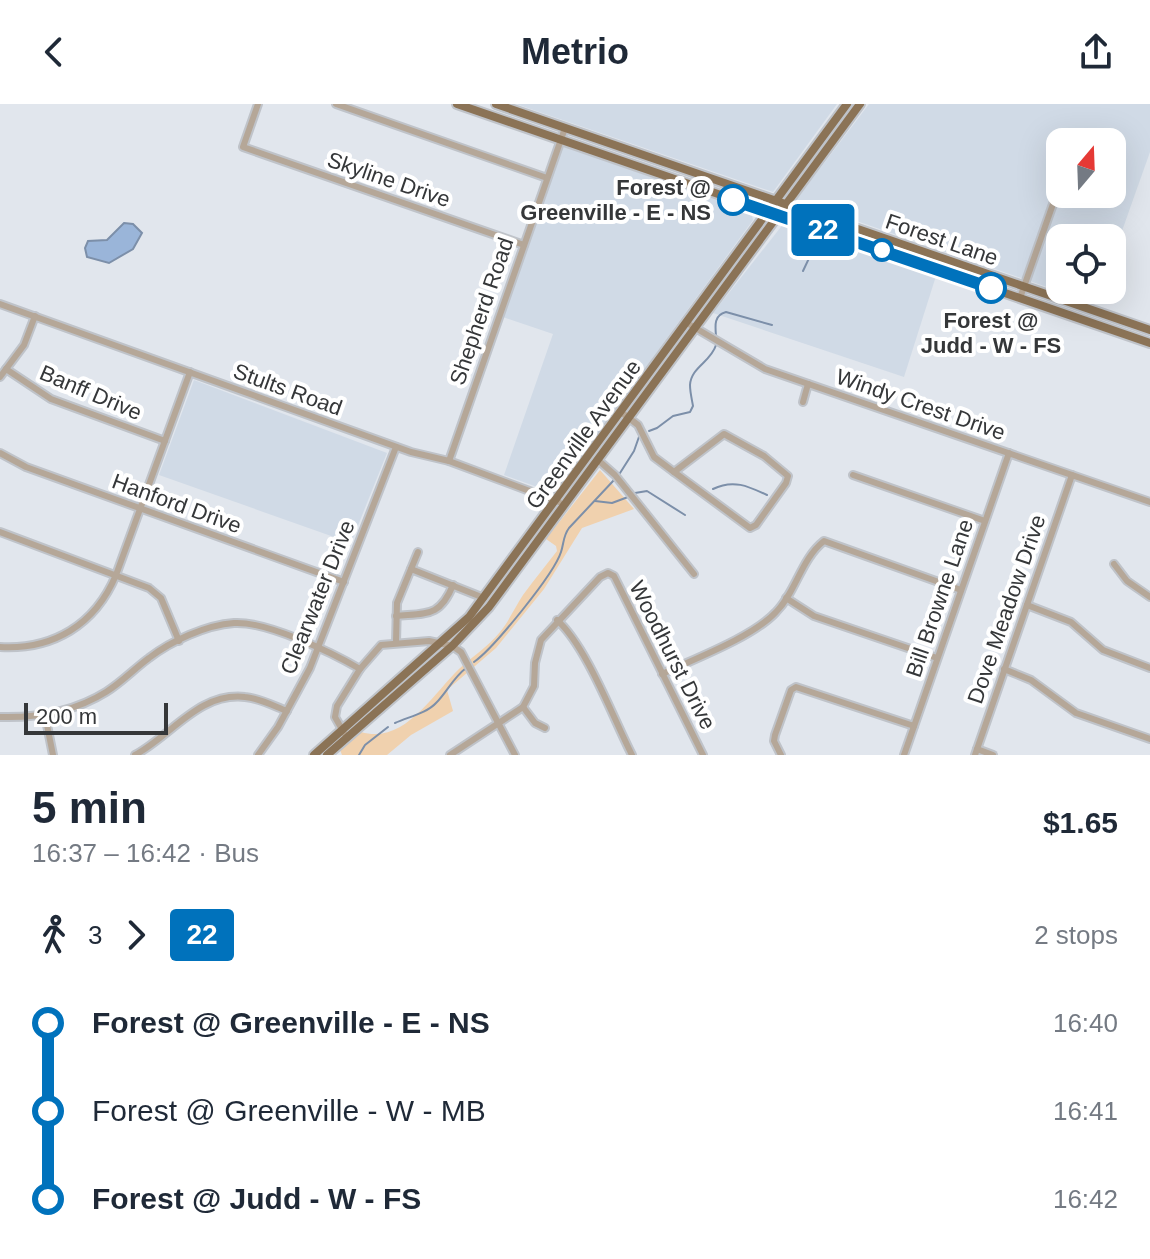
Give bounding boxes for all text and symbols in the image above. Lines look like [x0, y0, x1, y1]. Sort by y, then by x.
icon: back [32, 30, 76, 74]
icon: share [1074, 30, 1118, 74]
text: Metrio [521, 31, 629, 72]
north arrow [1046, 128, 1126, 208]
map controls [1046, 128, 1126, 304]
street label: Skyline Drive [324, 147, 454, 212]
place label: Forest @ Greenville - E - NS [520, 175, 711, 225]
marker: Forest @ Greenville - E - NS [718, 185, 748, 215]
line badge: 22 [787, 204, 859, 256]
street label: Forest Lane [882, 209, 1001, 270]
text: 22 [807, 214, 839, 245]
button: locate [1046, 224, 1126, 304]
street label: Shepherd Road [445, 234, 518, 388]
unlabelled marker [871, 239, 893, 261]
marker: Forest @ Judd - W - FS [976, 273, 1006, 303]
place label: Forest @ Judd - W - FS [921, 308, 1061, 358]
street label: Greenville Avenue [521, 355, 646, 514]
street label: Stults Road [230, 358, 346, 421]
street label: Banff Drive [36, 360, 146, 425]
street label: Windy Crest Drive [833, 364, 1009, 445]
street label: Hanford Drive [109, 469, 245, 538]
street label: Dove Meadow Drive [962, 511, 1051, 707]
street label: Bill Browne Lane [901, 516, 978, 680]
street label: Clearwater Drive [275, 517, 360, 678]
street label: Woodhurst Drive [624, 577, 721, 734]
scale bar [24, 699, 168, 735]
text: 200 m [36, 704, 97, 729]
text: 5 min [32, 783, 147, 832]
text: $1.65 [1043, 806, 1118, 839]
text: 16:37 – 16:42 · Bus [32, 838, 259, 868]
icon: walk [32, 913, 76, 957]
icon: forward [114, 913, 158, 957]
text: 22 [186, 919, 218, 950]
text: 3 [88, 920, 102, 950]
text: 2 stops [1034, 920, 1118, 950]
text: Forest @ Greenville - E - NS [92, 1006, 490, 1039]
text: 16:40 [1053, 1008, 1118, 1038]
text: Forest @ Greenville - W - MB [92, 1094, 486, 1127]
text: 16:41 [1053, 1096, 1118, 1126]
text: Forest @ Judd - W - FS [92, 1182, 421, 1215]
text: 16:42 [1053, 1184, 1118, 1214]

